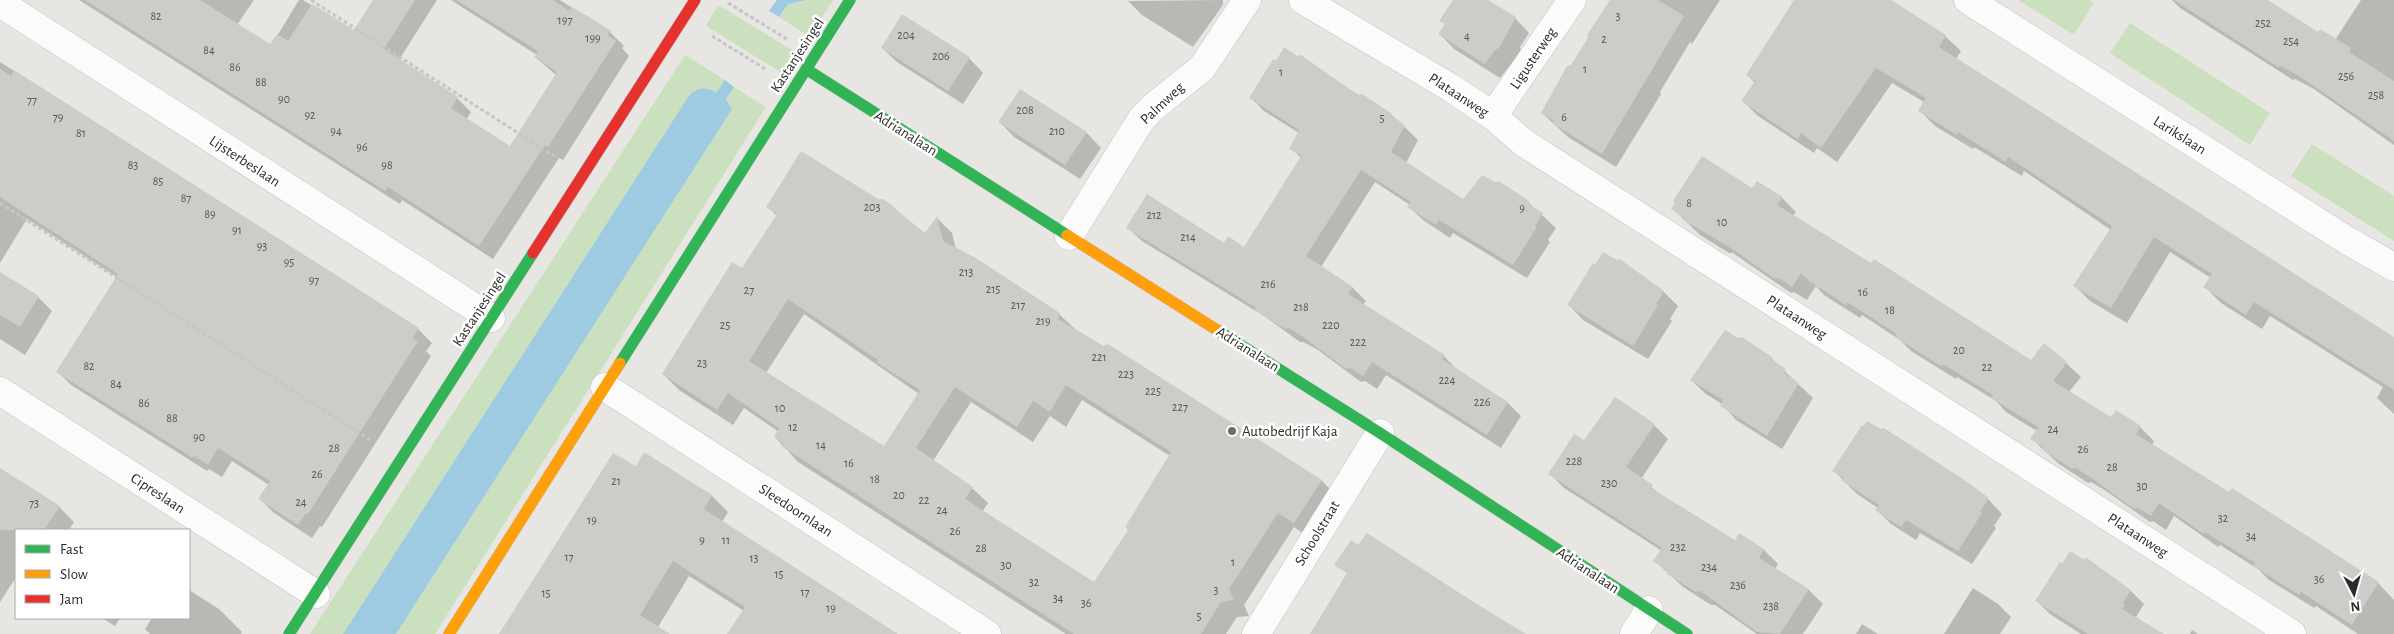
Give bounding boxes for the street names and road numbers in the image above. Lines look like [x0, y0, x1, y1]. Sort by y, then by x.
street label: Kastanjesingel [768, 15, 827, 95]
street label: Ligusterweg [1507, 24, 1560, 92]
street label: Plataanweg [1426, 71, 1492, 121]
street label: Palmweg [1138, 79, 1188, 127]
street label: Adrianalaan [872, 108, 940, 159]
street label: Larikslaan [2151, 113, 2209, 157]
street label: Lijsterbeslaan [207, 133, 283, 190]
street label: Kastanjesingel [450, 269, 509, 349]
street label: Plataanweg [1764, 293, 1830, 343]
street label: Adrianalaan [1214, 324, 1282, 375]
street label: Cipreslaan [128, 470, 188, 516]
street label: Sleedoornlaan [756, 481, 835, 540]
street label: Schoolstraat [1292, 498, 1343, 568]
street label: Plataanweg [2105, 511, 2171, 561]
street label: Adrianalaan [1554, 545, 1622, 596]

